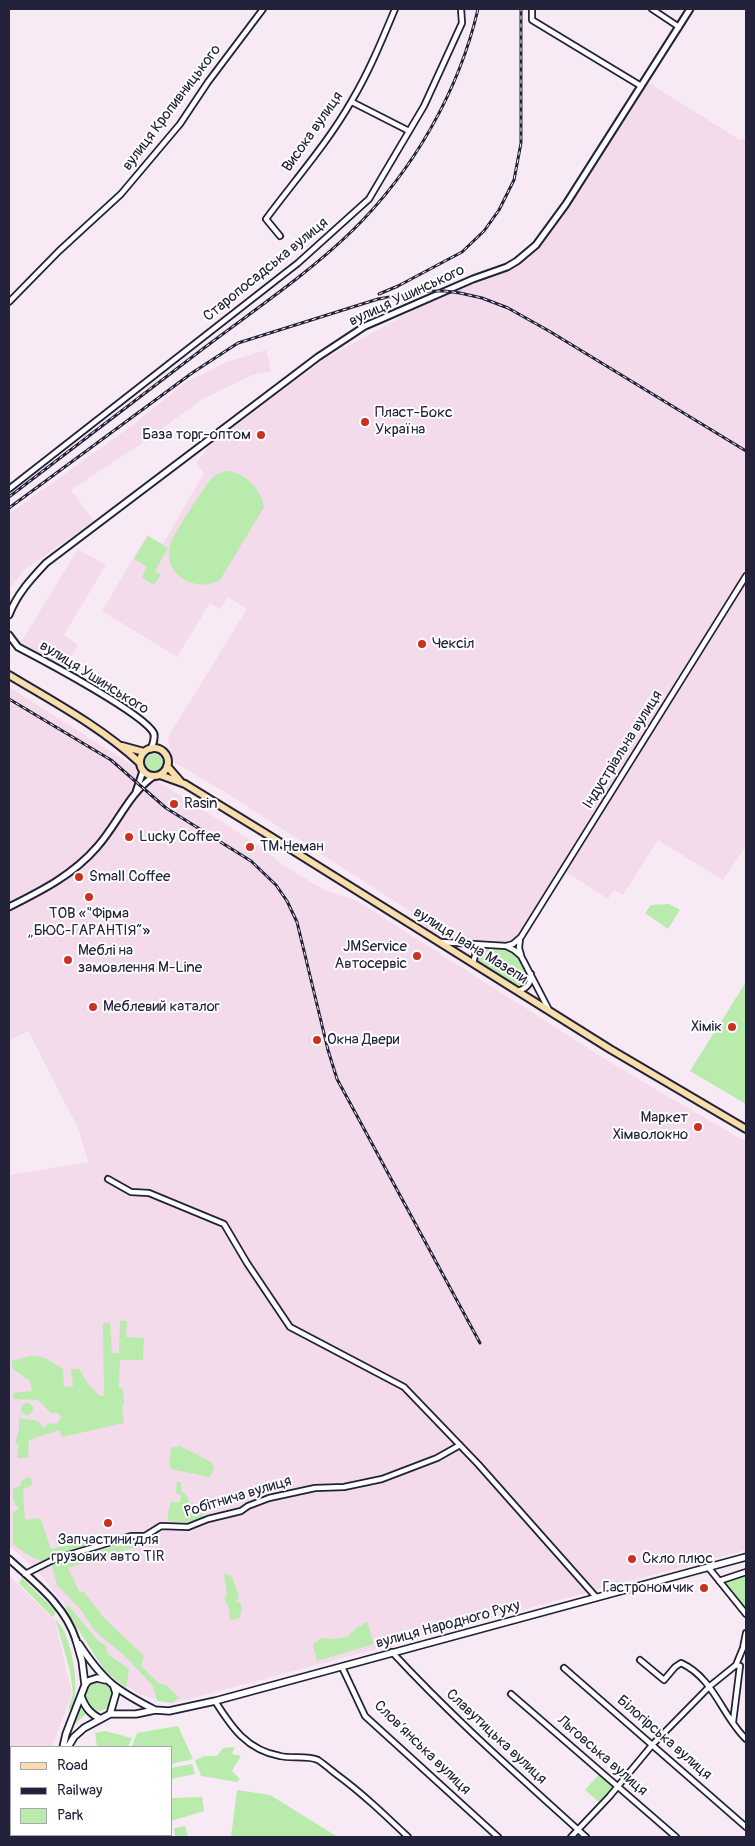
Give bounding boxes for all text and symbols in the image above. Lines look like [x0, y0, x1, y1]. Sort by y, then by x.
street label: вулиця Кропивницького [119, 42, 225, 174]
street label: Висока вулиця [279, 88, 347, 176]
street label: Старопосадська вулиця [200, 214, 332, 326]
street label: вулиця Ушинського [346, 261, 468, 331]
place label: Пласт-Бокс Україна [375, 404, 453, 439]
marker: Пласт-Бокс Україна [359, 416, 371, 428]
place label: База торг-оптом [142, 426, 251, 444]
marker: База торг-оптом [255, 429, 267, 441]
place label: Чексіл [432, 635, 474, 653]
street label: вулиця Ушинського [36, 637, 152, 719]
marker: Чексіл [416, 638, 428, 650]
street label: Індустріальна вулиця [579, 688, 667, 812]
place label: Rasin [184, 795, 217, 813]
marker: Rasin [168, 798, 180, 810]
place label: Lucky Coffee [139, 828, 220, 846]
marker: Lucky Coffee [123, 831, 135, 843]
place label: ТМ Неман [260, 838, 324, 856]
marker: ТМ Неман [244, 841, 256, 853]
place label: Small Coffee [89, 868, 170, 886]
marker: Small Coffee [73, 871, 85, 883]
marker: ТОВ «"Фірма „БЮС-ГАРАНТІЯ“» [83, 891, 95, 903]
street label: вулиця Івана Мазепи [410, 904, 530, 988]
place label: ТОВ «"Фірма „БЮС-ГАРАНТІЯ“» [28, 905, 150, 940]
place label: JMService Автосервіс [335, 938, 407, 973]
place label: Меблі на замовлення M-Line [78, 942, 202, 977]
marker: JMService Автосервіс [411, 950, 423, 962]
marker: Меблі на замовлення M-Line [62, 954, 74, 966]
place label: Меблевий каталог [103, 998, 220, 1016]
marker: Меблевий каталог [87, 1001, 99, 1013]
place label: Хімік [691, 1018, 722, 1036]
marker: Хімік [726, 1021, 738, 1033]
place label: Окна Двери [327, 1031, 400, 1049]
marker: Окна Двери [311, 1034, 323, 1046]
place label: Маркет Хімволокно [613, 1109, 688, 1144]
marker: Маркет Хімволокно [692, 1121, 704, 1133]
street label: Робітнича вулиця [182, 1472, 294, 1522]
marker: Запчастини для грузових авто TIR [102, 1517, 114, 1529]
place label: Запчастини для грузових авто TIR [51, 1531, 165, 1566]
place label: Скло плюс [642, 1550, 713, 1568]
marker: Скло плюс [626, 1553, 638, 1565]
place label: Гастрономчик [602, 1579, 694, 1597]
marker: Гастрономчик [698, 1582, 710, 1594]
street label: вулиця Народного Руху [374, 1597, 522, 1653]
street label: Славутицька вулиця [442, 1686, 550, 1788]
street label: Білогірська вулиця [613, 1692, 715, 1784]
street label: Словʼянська вулиця [370, 1697, 474, 1799]
street label: Льговська вулиця [553, 1712, 651, 1800]
legend [10, 1746, 172, 1836]
text: Road [57, 1756, 88, 1775]
text: Railway [57, 1781, 102, 1800]
text: Park [57, 1806, 83, 1825]

